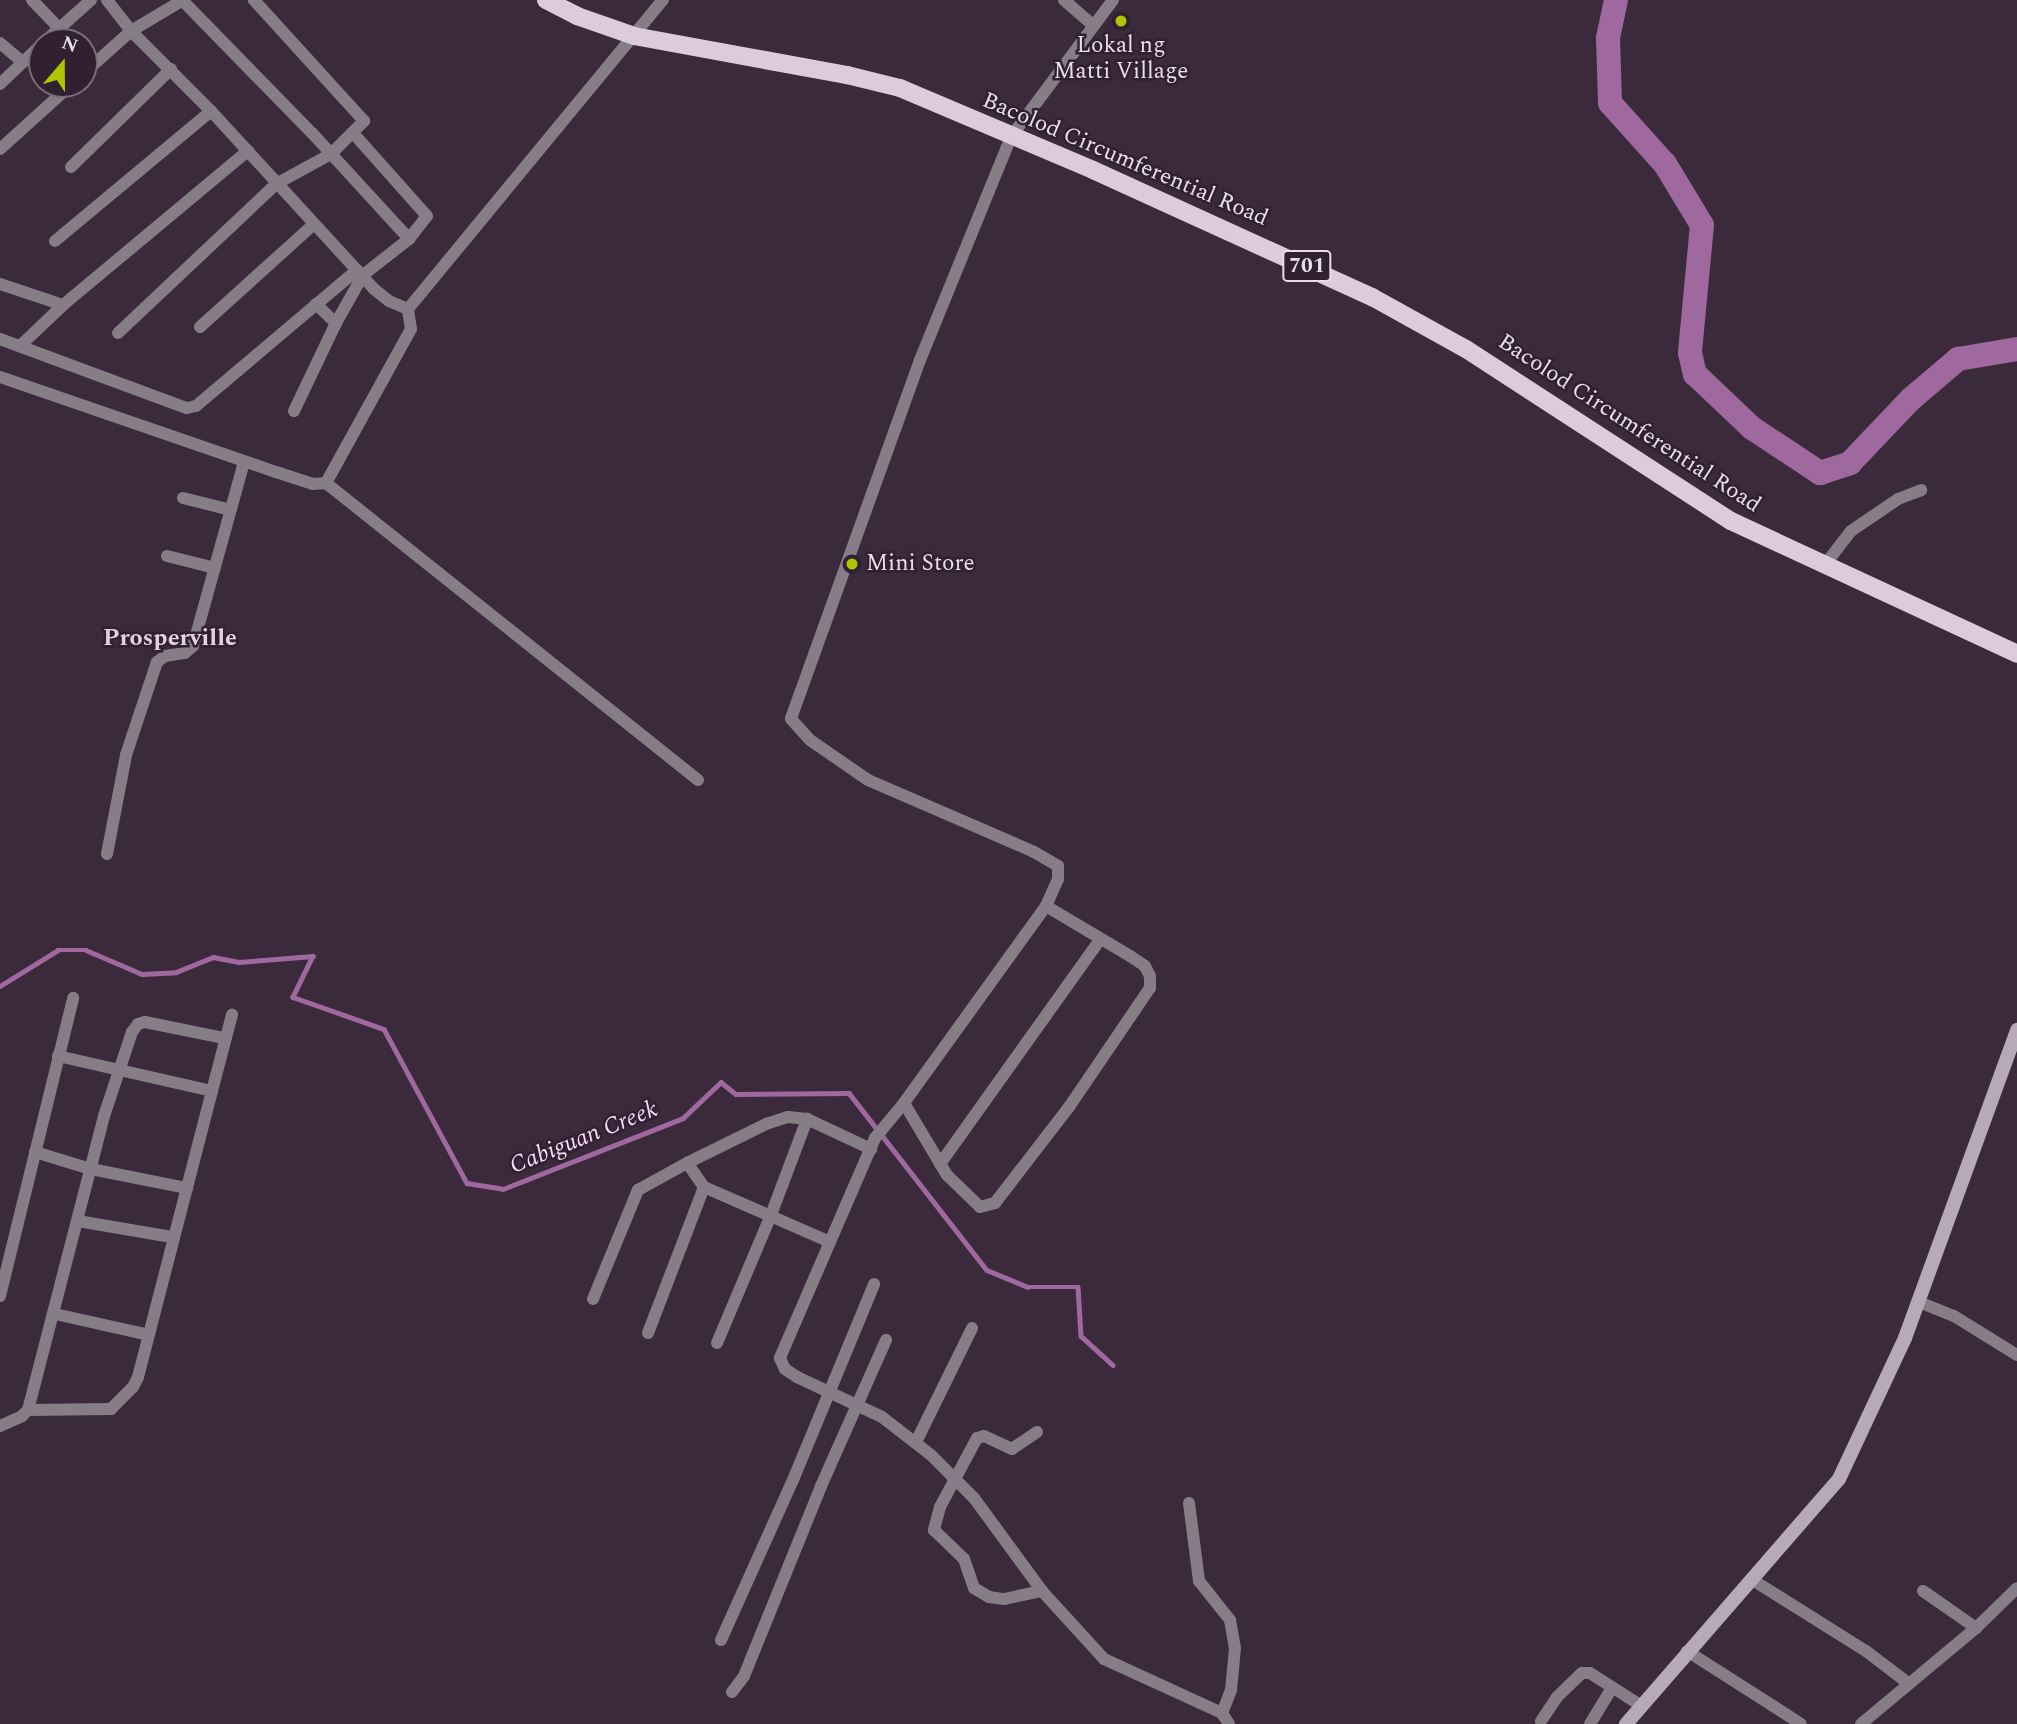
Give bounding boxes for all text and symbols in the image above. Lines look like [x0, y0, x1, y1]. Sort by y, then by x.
marker: Lokal ng Matti Village [1113, 13, 1129, 29]
north arrow [28, 28, 98, 98]
text: N [57, 28, 82, 61]
place label: Lokal ng Matti Village [1054, 32, 1188, 86]
street label: Bacolod Circumferential Road [978, 87, 1272, 233]
road number: 701 [1281, 248, 1333, 284]
street label: Bacolod Circumferential Road [1492, 329, 1766, 519]
place label: Mini Store [866, 550, 975, 578]
marker: Mini Store [844, 556, 860, 572]
district label: Prosperville [103, 625, 237, 653]
water label: Cabiguan Creek [506, 1095, 662, 1181]

